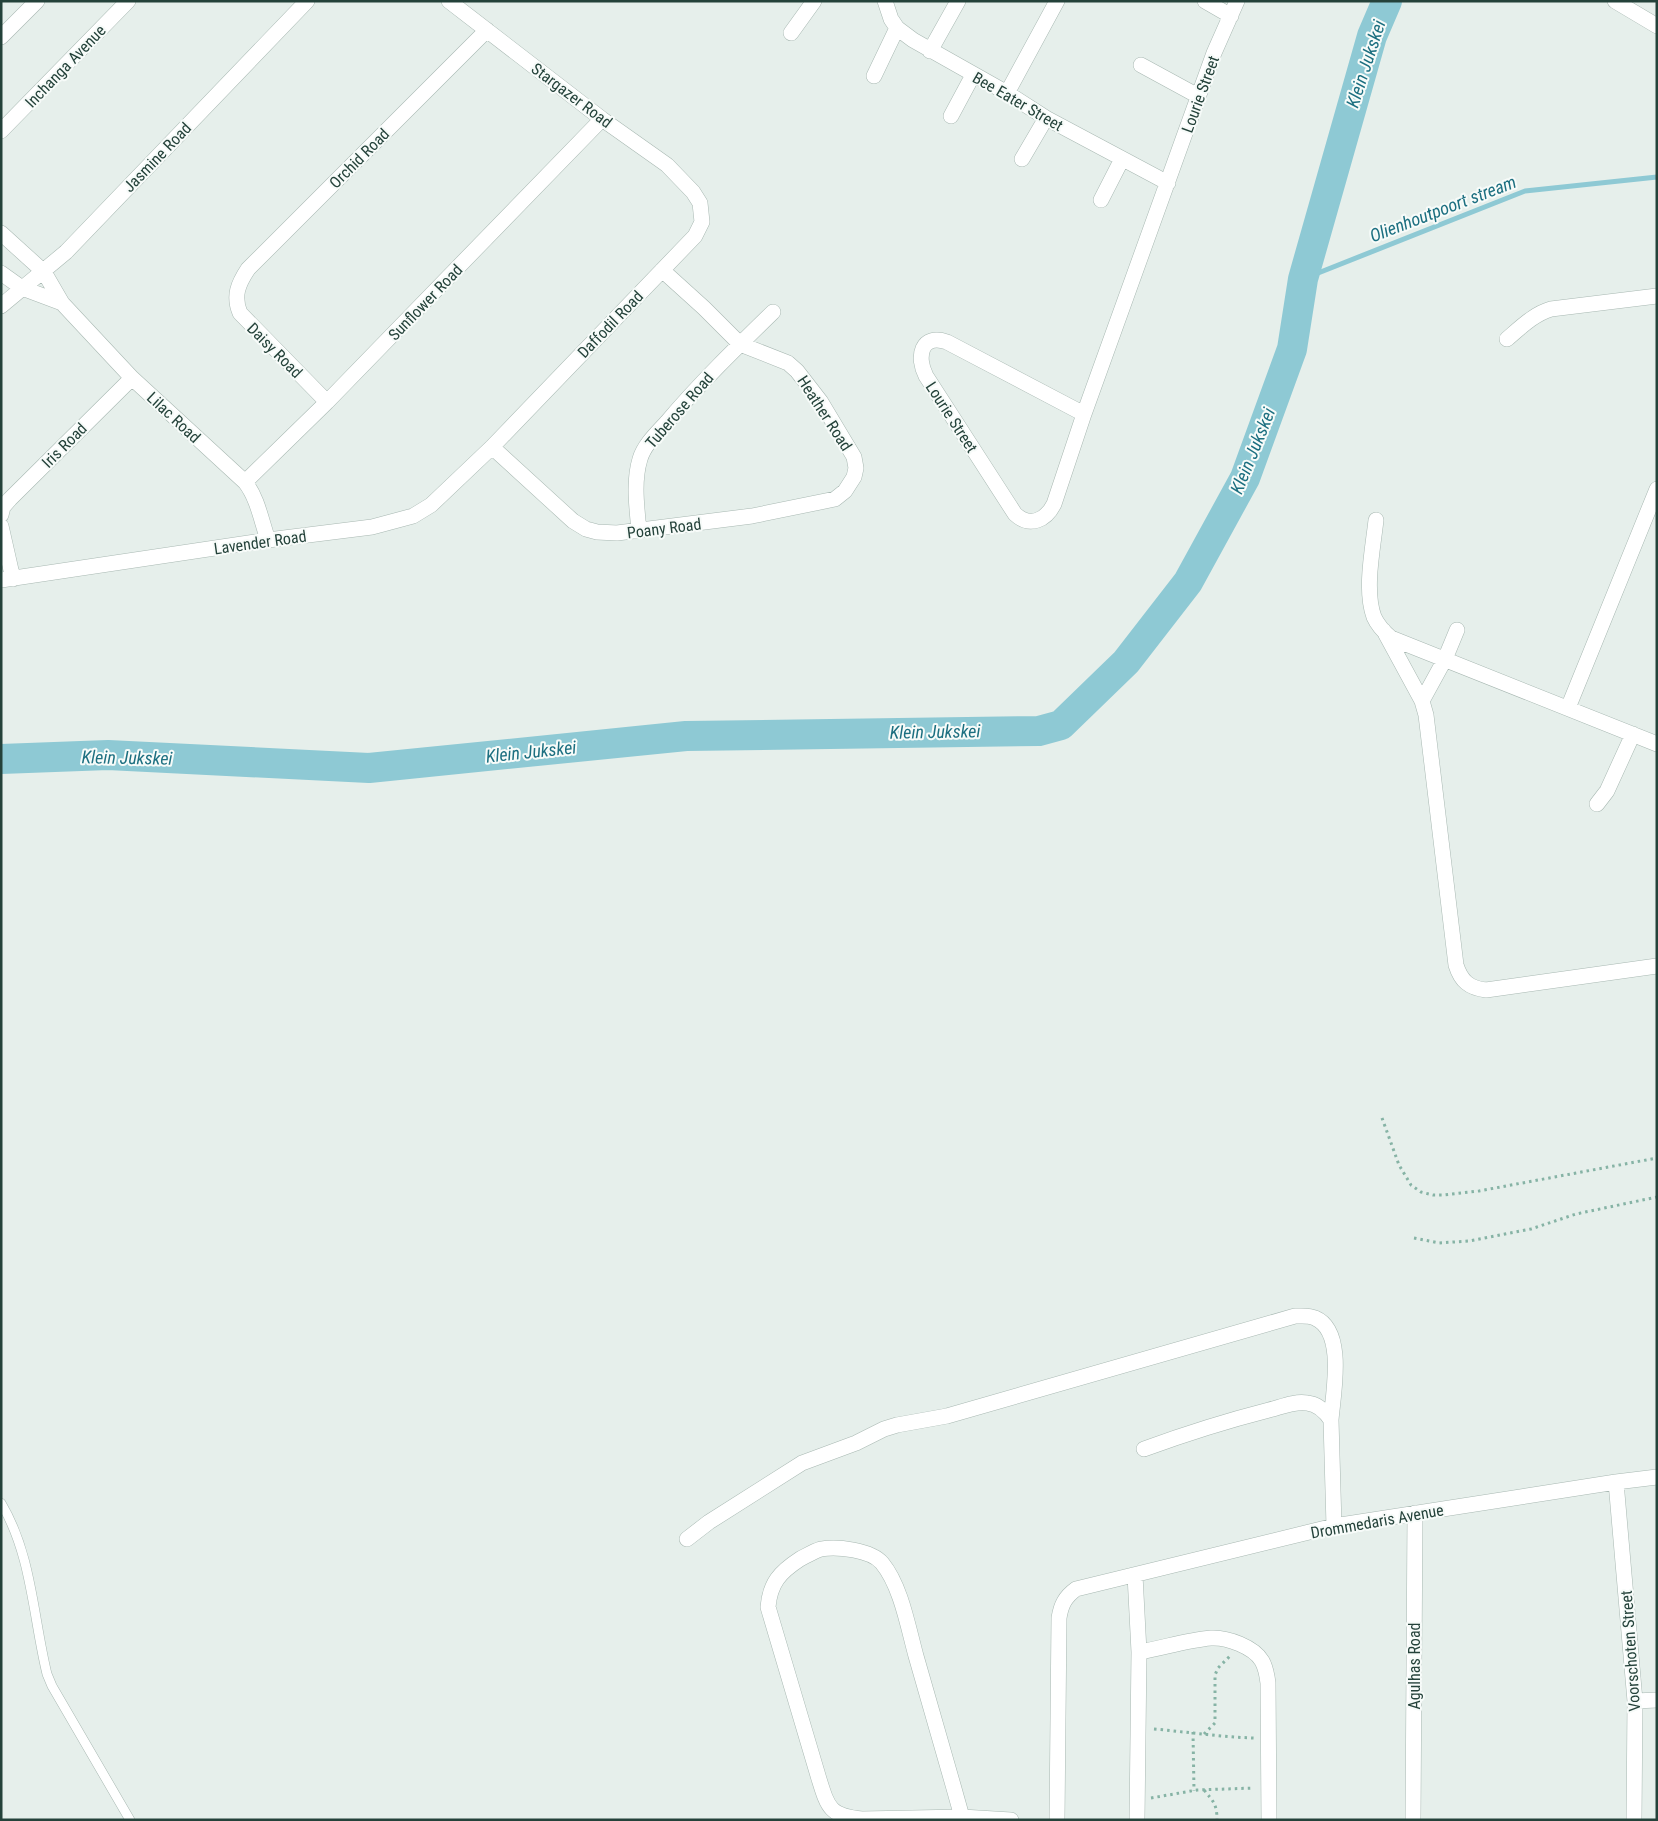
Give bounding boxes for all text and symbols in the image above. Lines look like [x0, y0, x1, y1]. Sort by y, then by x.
water label: Klein Jukskei [1341, 16, 1390, 110]
street label: Inchanga Avenue [21, 21, 110, 112]
street label: Lourie Street [1178, 53, 1223, 135]
street label: Stargazer Road [528, 59, 616, 132]
street label: Bee Eater Street [969, 68, 1067, 135]
street label: Jasmine Road [119, 119, 195, 196]
street label: Orchid Road [325, 124, 393, 192]
water label: Olienhoutpoort stream [1367, 171, 1519, 246]
street label: Sunflower Road [384, 260, 466, 344]
street label: Daffodil Road [574, 287, 647, 362]
street label: Daisy Road [243, 319, 306, 382]
street label: Tuberose Road [641, 369, 717, 452]
street label: Heather Road [793, 372, 856, 454]
street label: Lourie Street [922, 378, 982, 456]
street label: Lilac Road [143, 388, 204, 447]
water label: Klein Jukskei [1226, 404, 1280, 497]
street label: Iris Road [38, 419, 91, 472]
street label: Poany Road [626, 515, 702, 542]
street label: Lavender Road [213, 527, 308, 558]
water label: Klein Jukskei [889, 720, 982, 743]
water label: Klein Jukskei [485, 736, 578, 767]
water label: Klein Jukskei [81, 746, 174, 769]
street label: Drommedaris Avenue [1309, 1500, 1445, 1543]
street label: Voorschoten Street [1617, 1590, 1644, 1712]
street label: Agulhas Road [1405, 1622, 1424, 1710]

